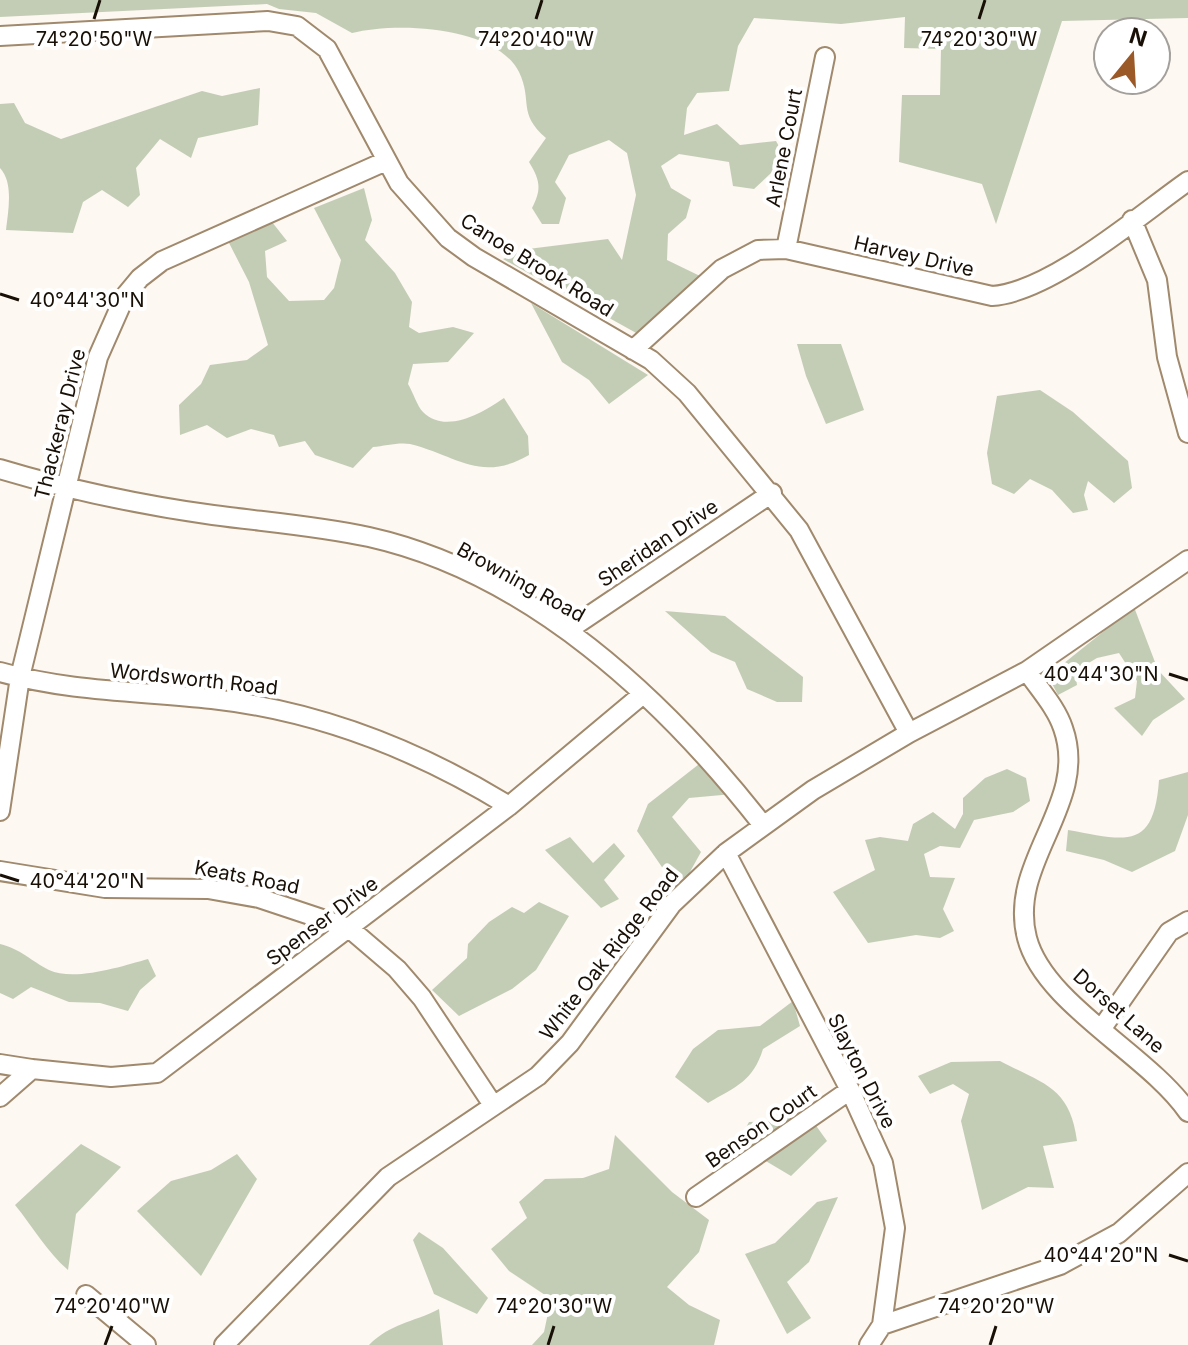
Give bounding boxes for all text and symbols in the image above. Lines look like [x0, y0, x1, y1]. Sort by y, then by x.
north arrow [1092, 16, 1172, 96]
text: N [1126, 22, 1150, 52]
text: 74°20'50"W [36, 27, 152, 51]
text: 74°20'40"W [478, 27, 594, 51]
text: 74°20'30"W [921, 27, 1038, 51]
street label: Arlene Court [761, 86, 807, 209]
street label: Canoe Brook Road [456, 208, 618, 322]
street label: Harvey Drive [852, 231, 976, 281]
text: 40°44'30"N [30, 288, 144, 312]
street label: Thackeray Drive [30, 346, 90, 502]
street label: Sheridan Drive [593, 494, 723, 592]
street label: Browning Road [453, 537, 589, 627]
street label: Wordsworth Road [109, 658, 279, 700]
text: 40°44'30"N [1044, 662, 1158, 686]
street label: Keats Road [192, 855, 302, 899]
street label: White Oak Ridge Road [535, 864, 683, 1044]
text: 40°44'20"N [30, 869, 144, 893]
street label: Spenser Drive [261, 871, 383, 971]
street label: Dorset Lane [1068, 964, 1170, 1058]
street label: Slayton Drive [823, 1010, 901, 1132]
street label: Benson Court [701, 1079, 821, 1173]
text: 40°44'20"N [1044, 1243, 1158, 1267]
text: 74°20'40"W [54, 1294, 170, 1318]
text: 74°20'30"W [496, 1294, 613, 1318]
text: 74°20'20"W [938, 1294, 1055, 1318]

